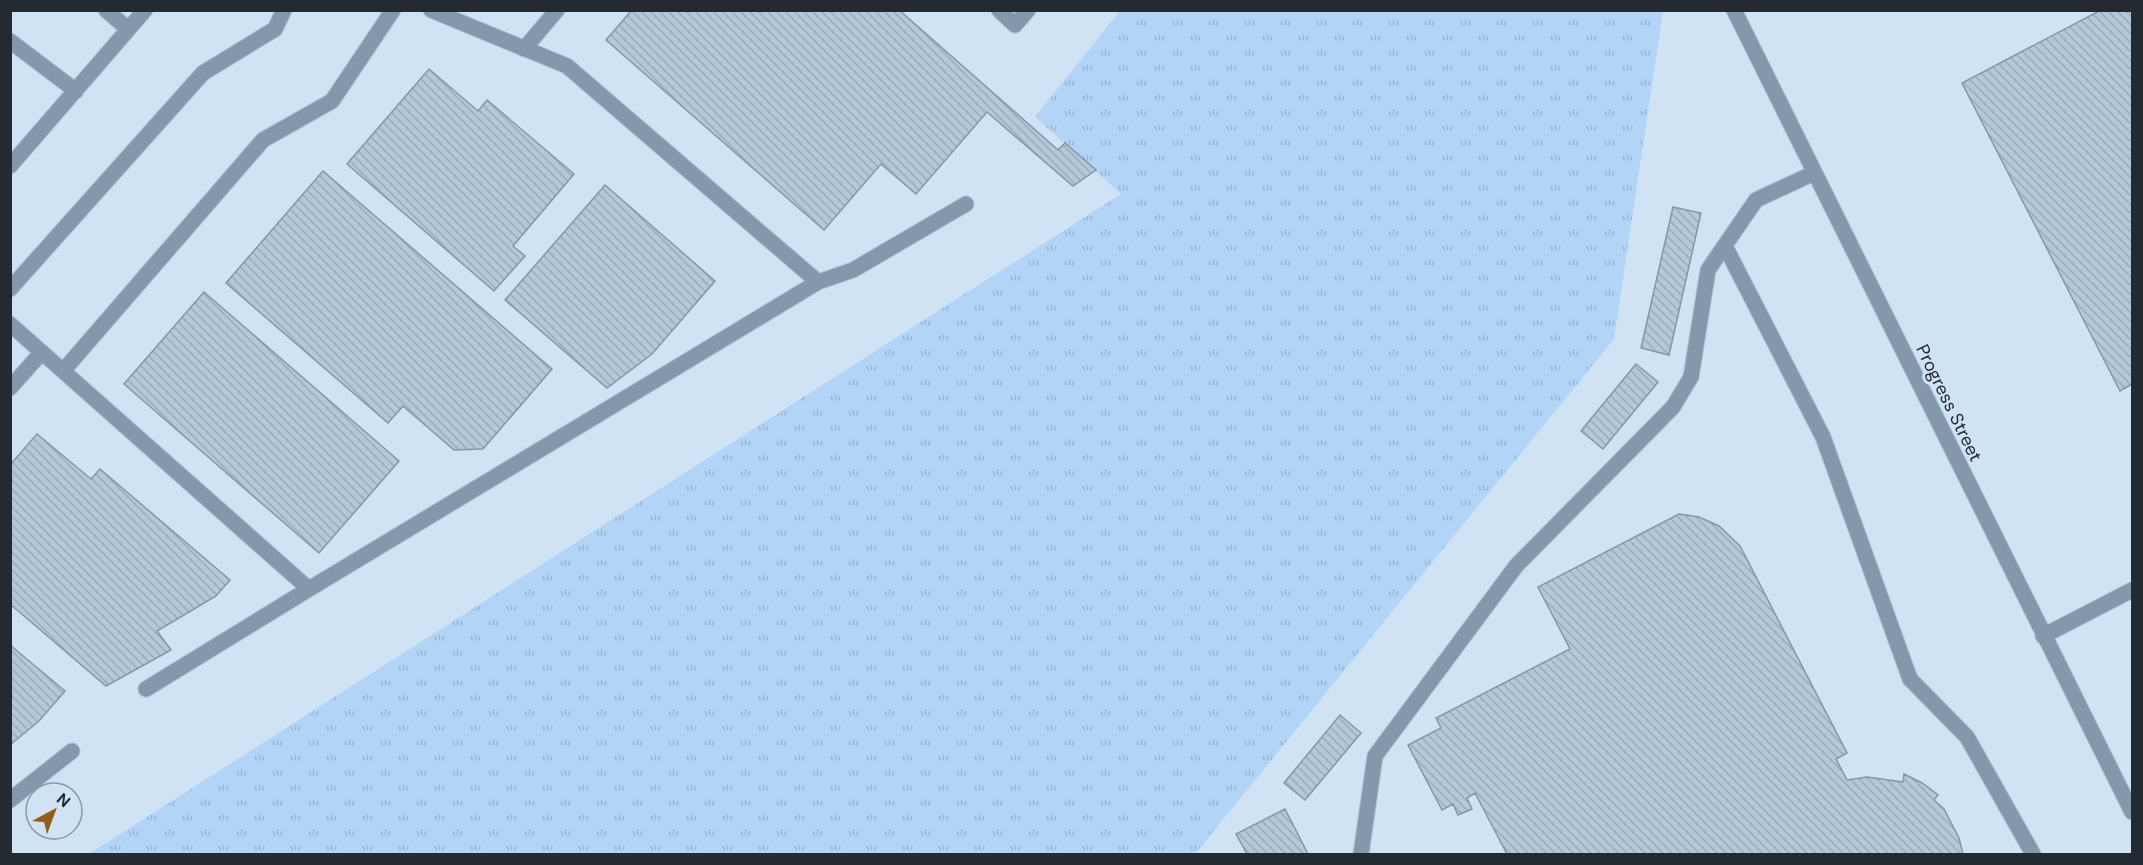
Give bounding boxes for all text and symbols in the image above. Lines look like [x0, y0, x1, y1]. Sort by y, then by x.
street label: Progress Street [1910, 340, 1988, 466]
north arrow [24, 781, 84, 841]
text: N [52, 788, 75, 812]

